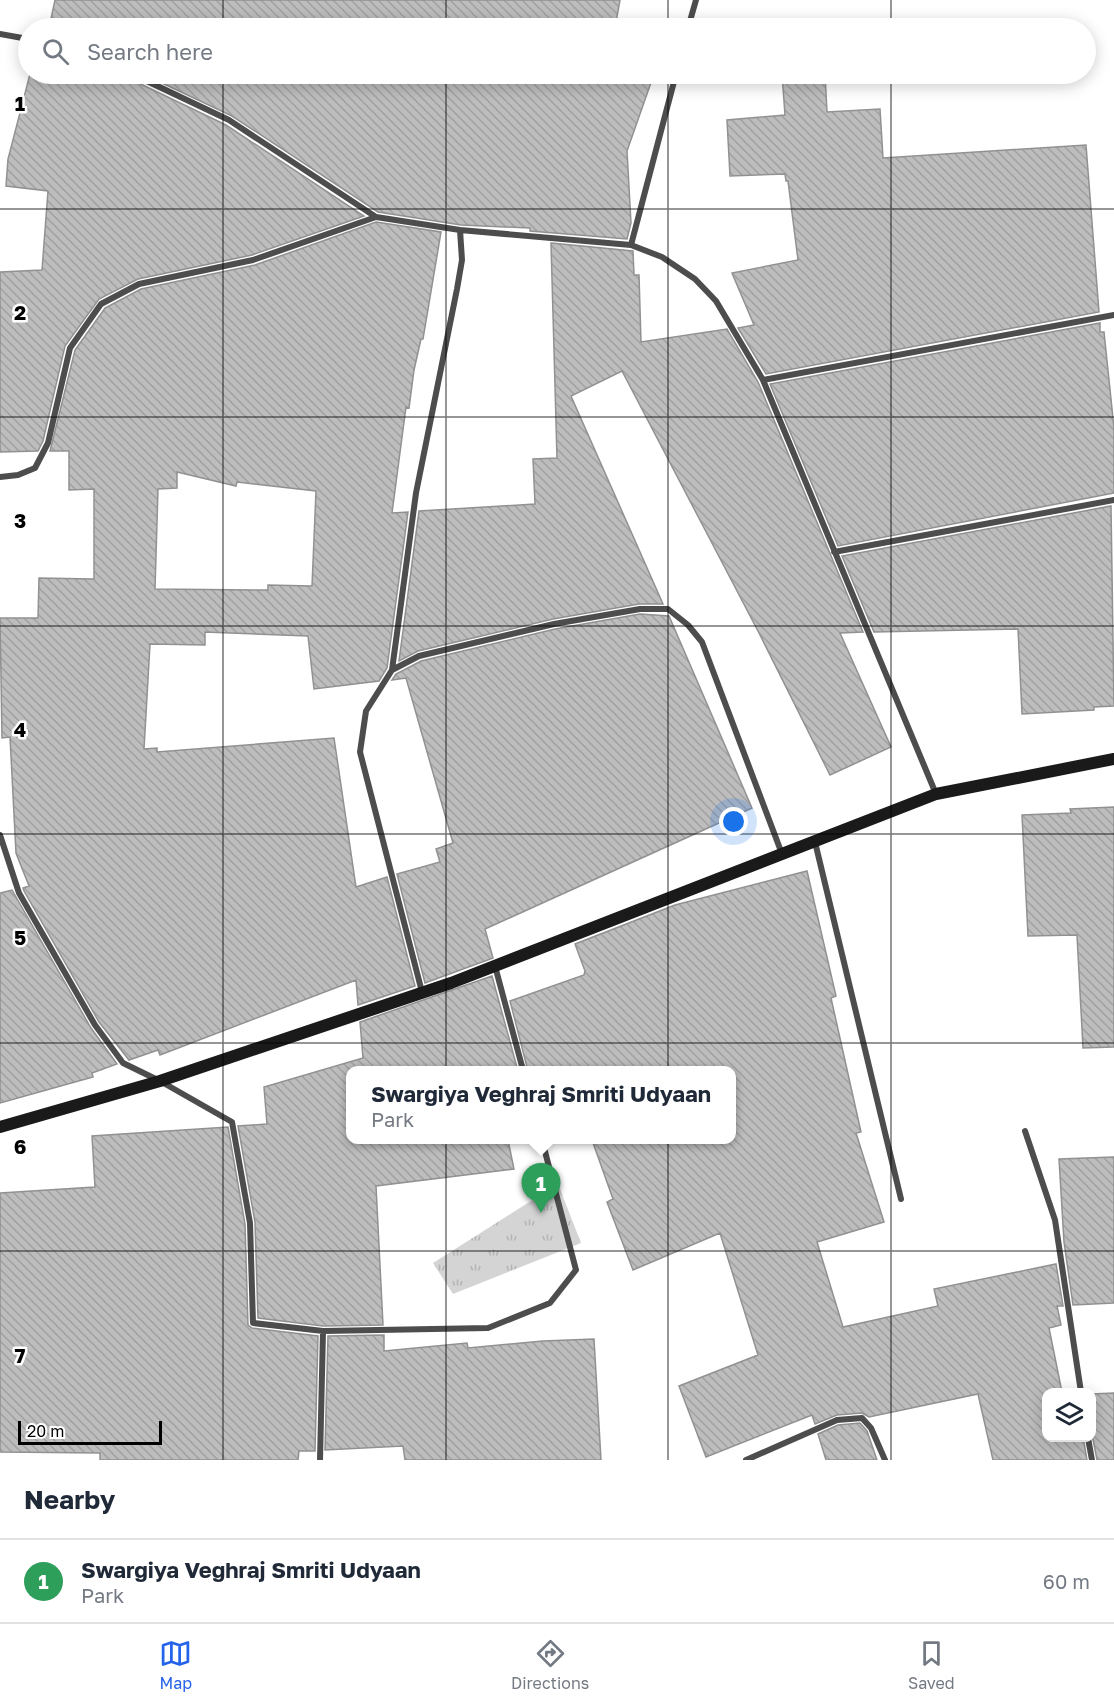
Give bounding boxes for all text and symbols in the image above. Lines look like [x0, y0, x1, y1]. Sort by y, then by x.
search box [18, 18, 1096, 84]
icon: search [39, 35, 72, 68]
text: Search here [87, 38, 213, 65]
text: 1 [15, 91, 25, 115]
text: 2 [14, 300, 26, 324]
text: 3 [14, 508, 26, 532]
text: 4 [14, 717, 26, 741]
your location [719, 807, 748, 836]
text: 5 [14, 925, 26, 949]
popup [346, 1066, 736, 1144]
text: Swargiya Veghraj Smriti Udyaan [371, 1080, 711, 1107]
text: Park [371, 1107, 414, 1131]
text: 6 [14, 1134, 26, 1158]
pin: 1 [522, 1164, 560, 1213]
text: 7 [15, 1343, 26, 1367]
map controls [1042, 1388, 1096, 1442]
button: layers [1042, 1388, 1096, 1442]
scale bar [18, 1418, 162, 1446]
text: 20 m [27, 1421, 64, 1441]
text: Nearby [24, 1484, 115, 1515]
text: Swargiya Veghraj Smriti Udyaan [81, 1556, 421, 1583]
text: 1 [38, 1569, 49, 1593]
text: 60 m [1043, 1569, 1090, 1593]
text: Park [81, 1583, 124, 1607]
tab: Map [159, 1637, 192, 1693]
tab: Directions [511, 1637, 589, 1693]
tab: Saved [908, 1637, 955, 1693]

